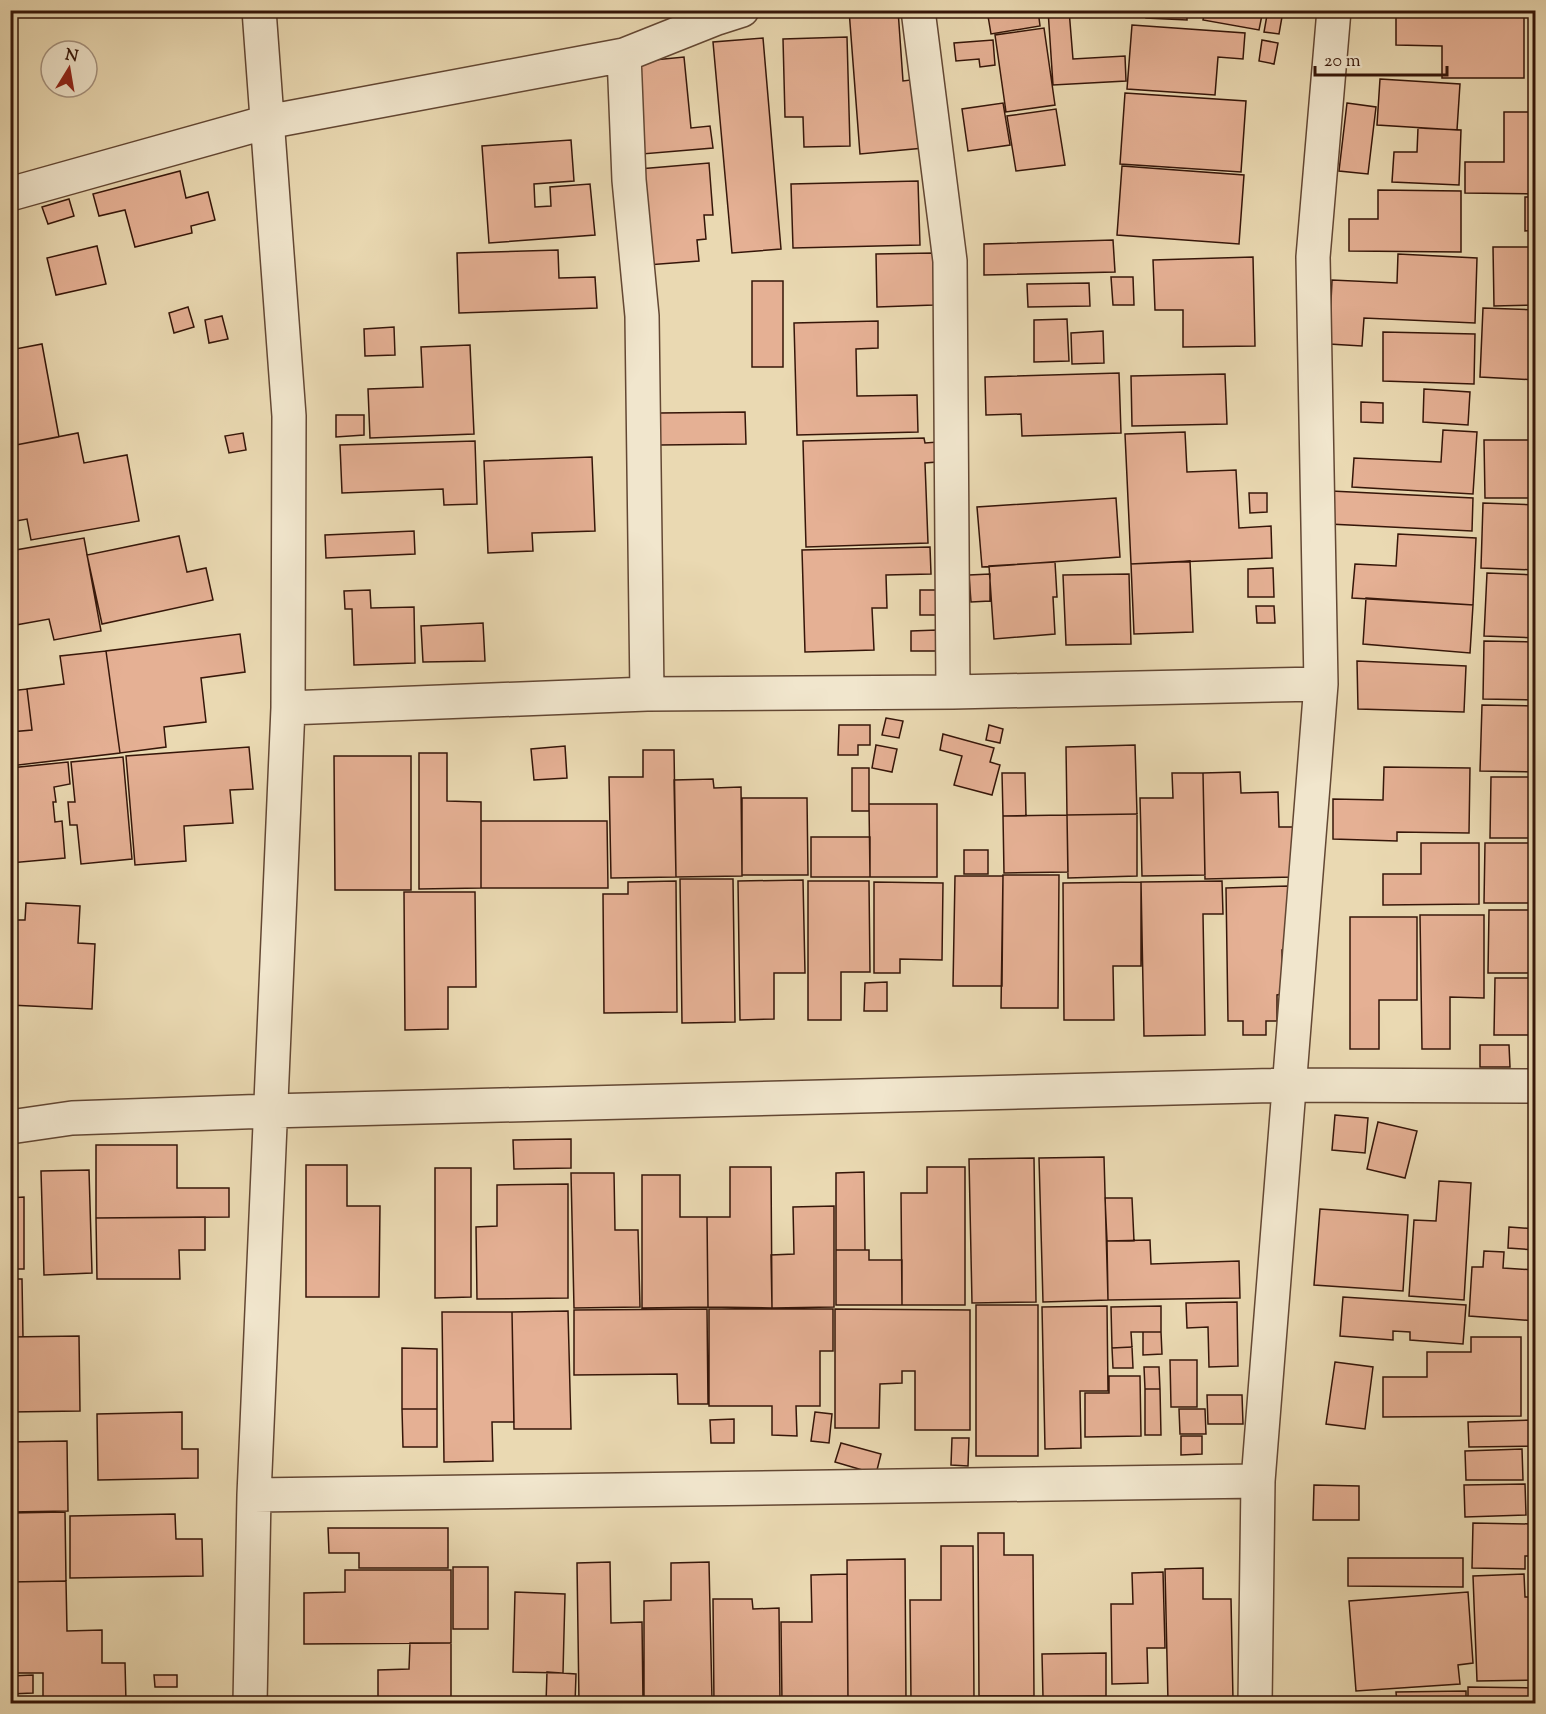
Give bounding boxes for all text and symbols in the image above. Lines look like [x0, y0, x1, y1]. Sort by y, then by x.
north arrow [39, 39, 99, 99]
scale bar [1315, 39, 1447, 77]
text: N [63, 44, 80, 69]
text: 20 m [1324, 49, 1361, 75]

